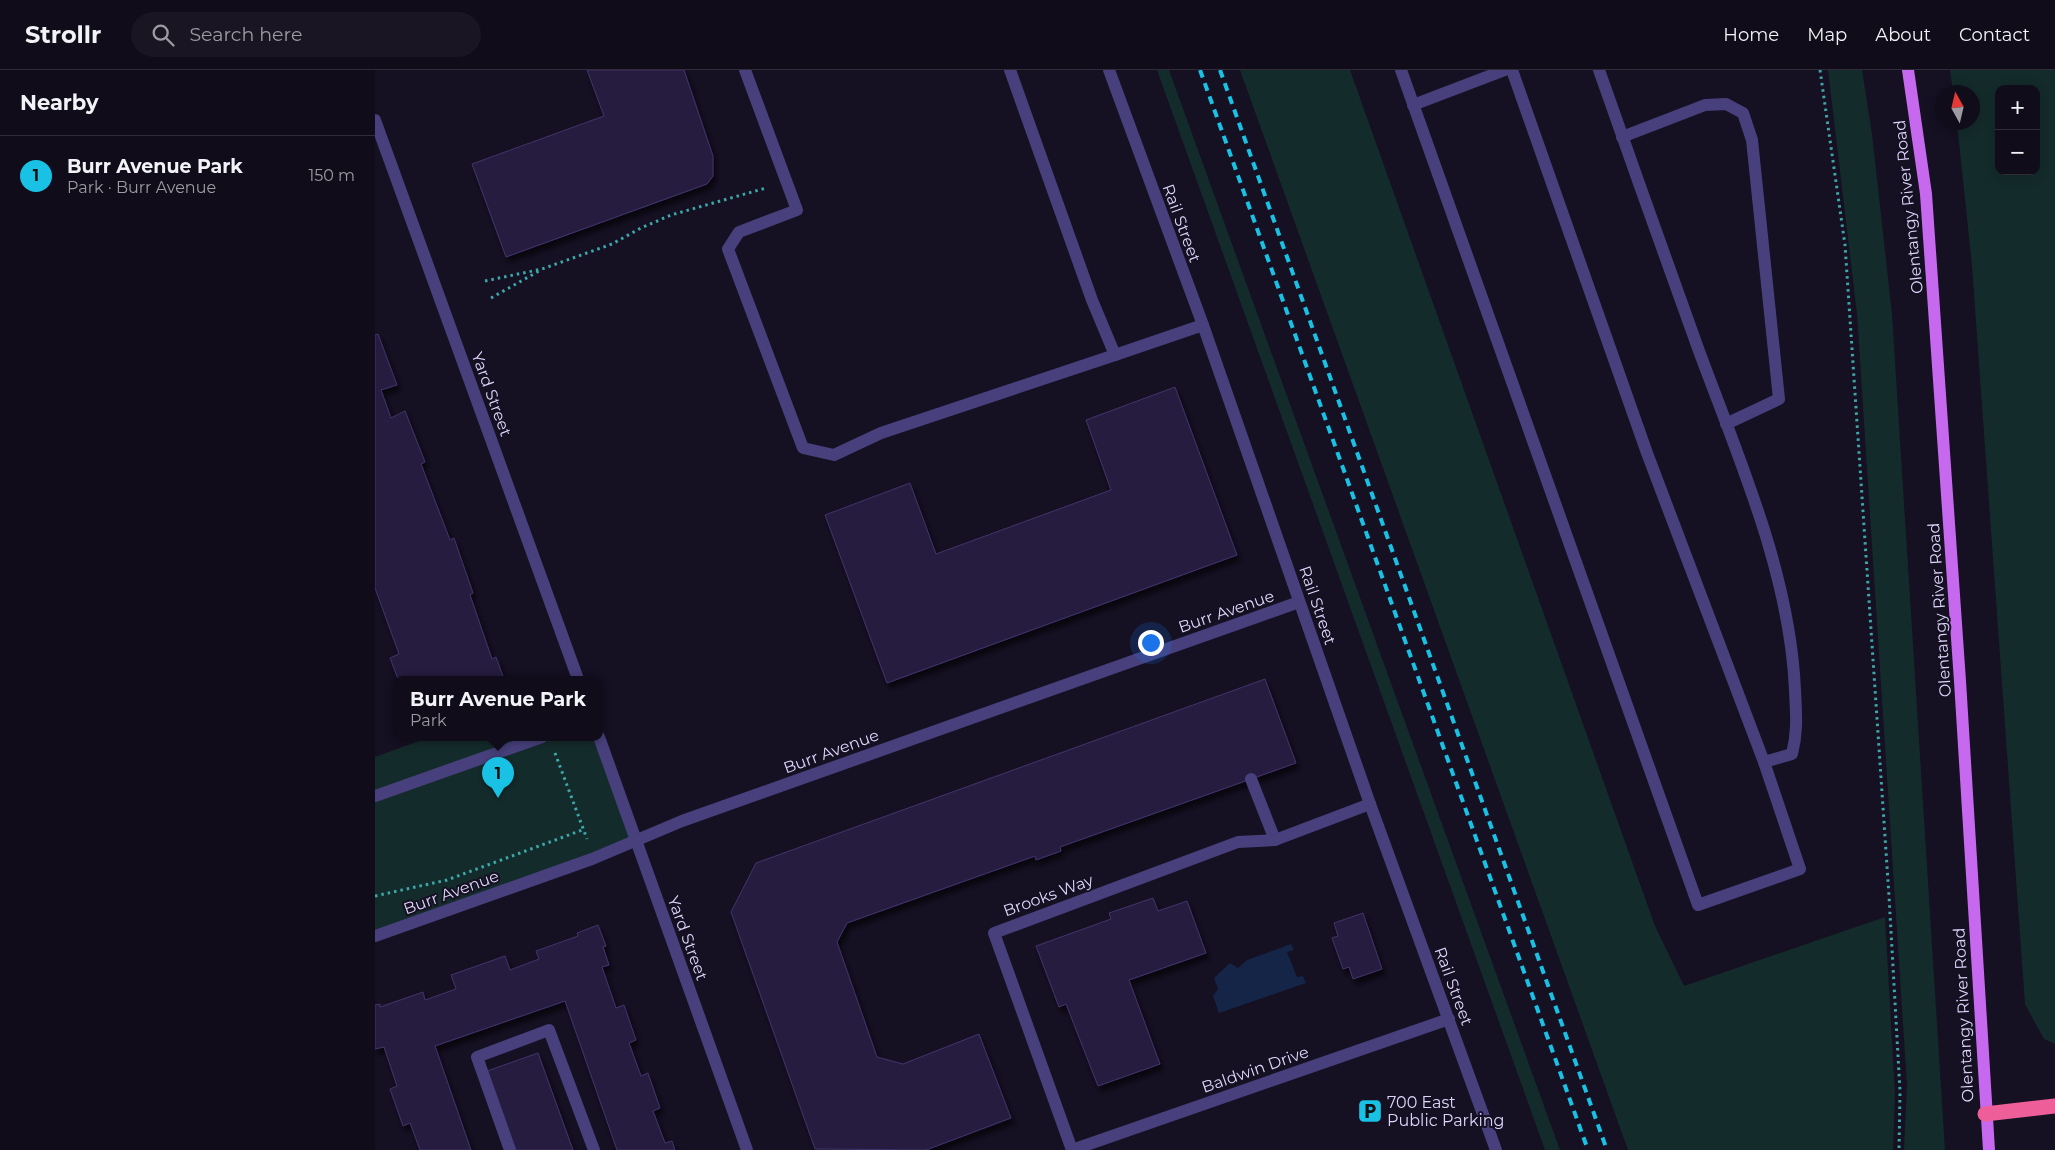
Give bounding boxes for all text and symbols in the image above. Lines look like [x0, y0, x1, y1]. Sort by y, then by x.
search box [131, 12, 481, 57]
text: Strollr [25, 20, 101, 49]
icon: search [149, 21, 177, 49]
text: Search here [189, 23, 302, 46]
text: Home [1723, 24, 1779, 46]
text: Map [1807, 24, 1847, 46]
text: About [1875, 24, 1931, 46]
text: Contact [1959, 24, 2030, 46]
north arrow [1935, 85, 1980, 130]
map controls [1995, 85, 2040, 175]
button: + [1995, 85, 2040, 130]
text: Nearby [20, 90, 99, 115]
street label: Olentangy River Road [1890, 119, 1927, 295]
button: − [1995, 130, 2040, 175]
text: Burr Avenue Park [67, 155, 243, 178]
text: 1 [33, 166, 39, 185]
text: 150 m [308, 166, 355, 185]
text: Park · Burr Avenue [67, 178, 216, 197]
street label: Rail Street [1159, 181, 1205, 265]
street label: Yard Street [468, 349, 516, 439]
street label: Olentangy River Road [1924, 522, 1955, 698]
street label: Rail Street [1295, 563, 1340, 648]
street label: Burr Avenue [1176, 586, 1277, 637]
your location [1138, 630, 1164, 656]
popup [393, 676, 603, 741]
text: Burr Avenue Park [410, 688, 586, 711]
text: Park [410, 711, 447, 730]
street label: Burr Avenue [781, 725, 881, 778]
pin: 1 [482, 757, 514, 798]
street label: Burr Avenue [401, 866, 501, 919]
street label: Brooks Way [1001, 870, 1096, 921]
street label: Yard Street [664, 893, 712, 983]
street label: Olentangy River Road [1949, 927, 1978, 1103]
street label: Rail Street [1431, 944, 1477, 1028]
street label: Baldwin Drive [1199, 1042, 1311, 1097]
place label: 700 East Public Parking [1387, 1093, 1505, 1130]
parking icon: 700 East Public Parking [1357, 1098, 1383, 1124]

